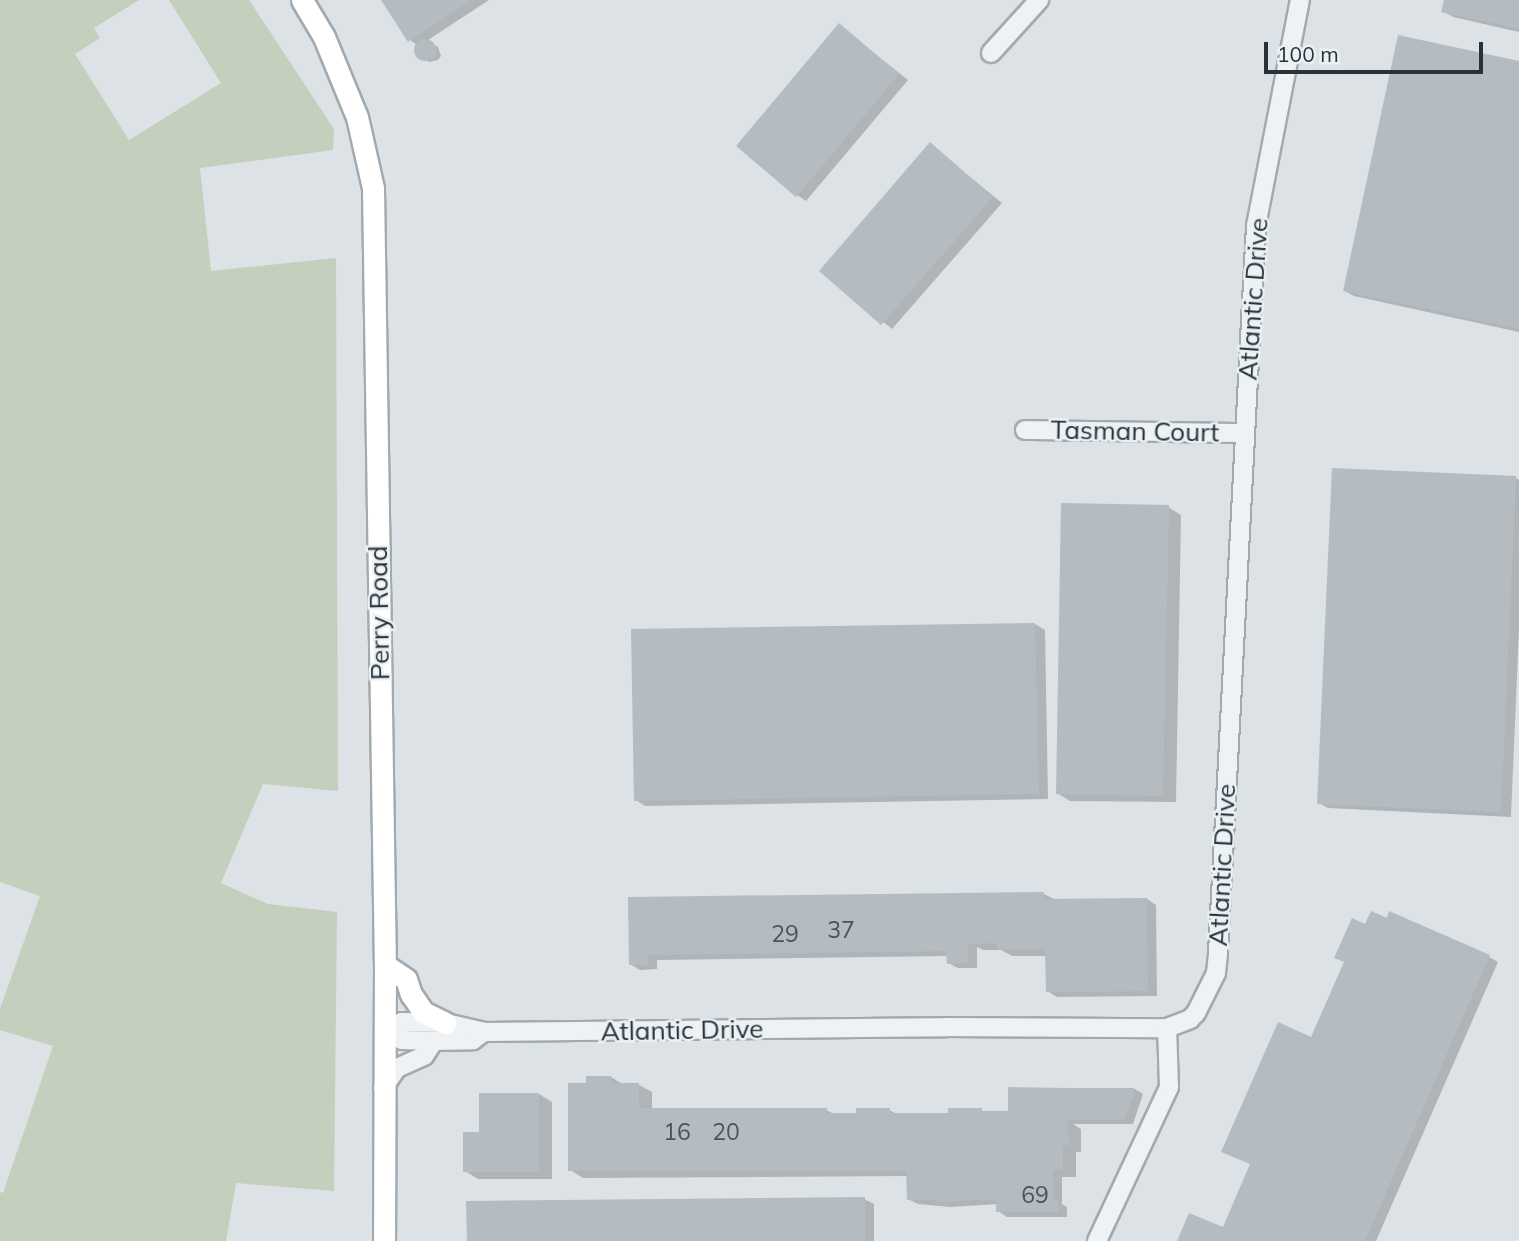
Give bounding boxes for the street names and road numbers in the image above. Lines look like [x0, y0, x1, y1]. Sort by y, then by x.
street label: Atlantic Drive [1232, 217, 1274, 381]
street label: Tasman Court [1050, 414, 1220, 448]
street label: Perry Road [362, 545, 396, 681]
street label: Atlantic Drive [1202, 783, 1242, 947]
street label: Atlantic Drive [600, 1013, 764, 1047]

